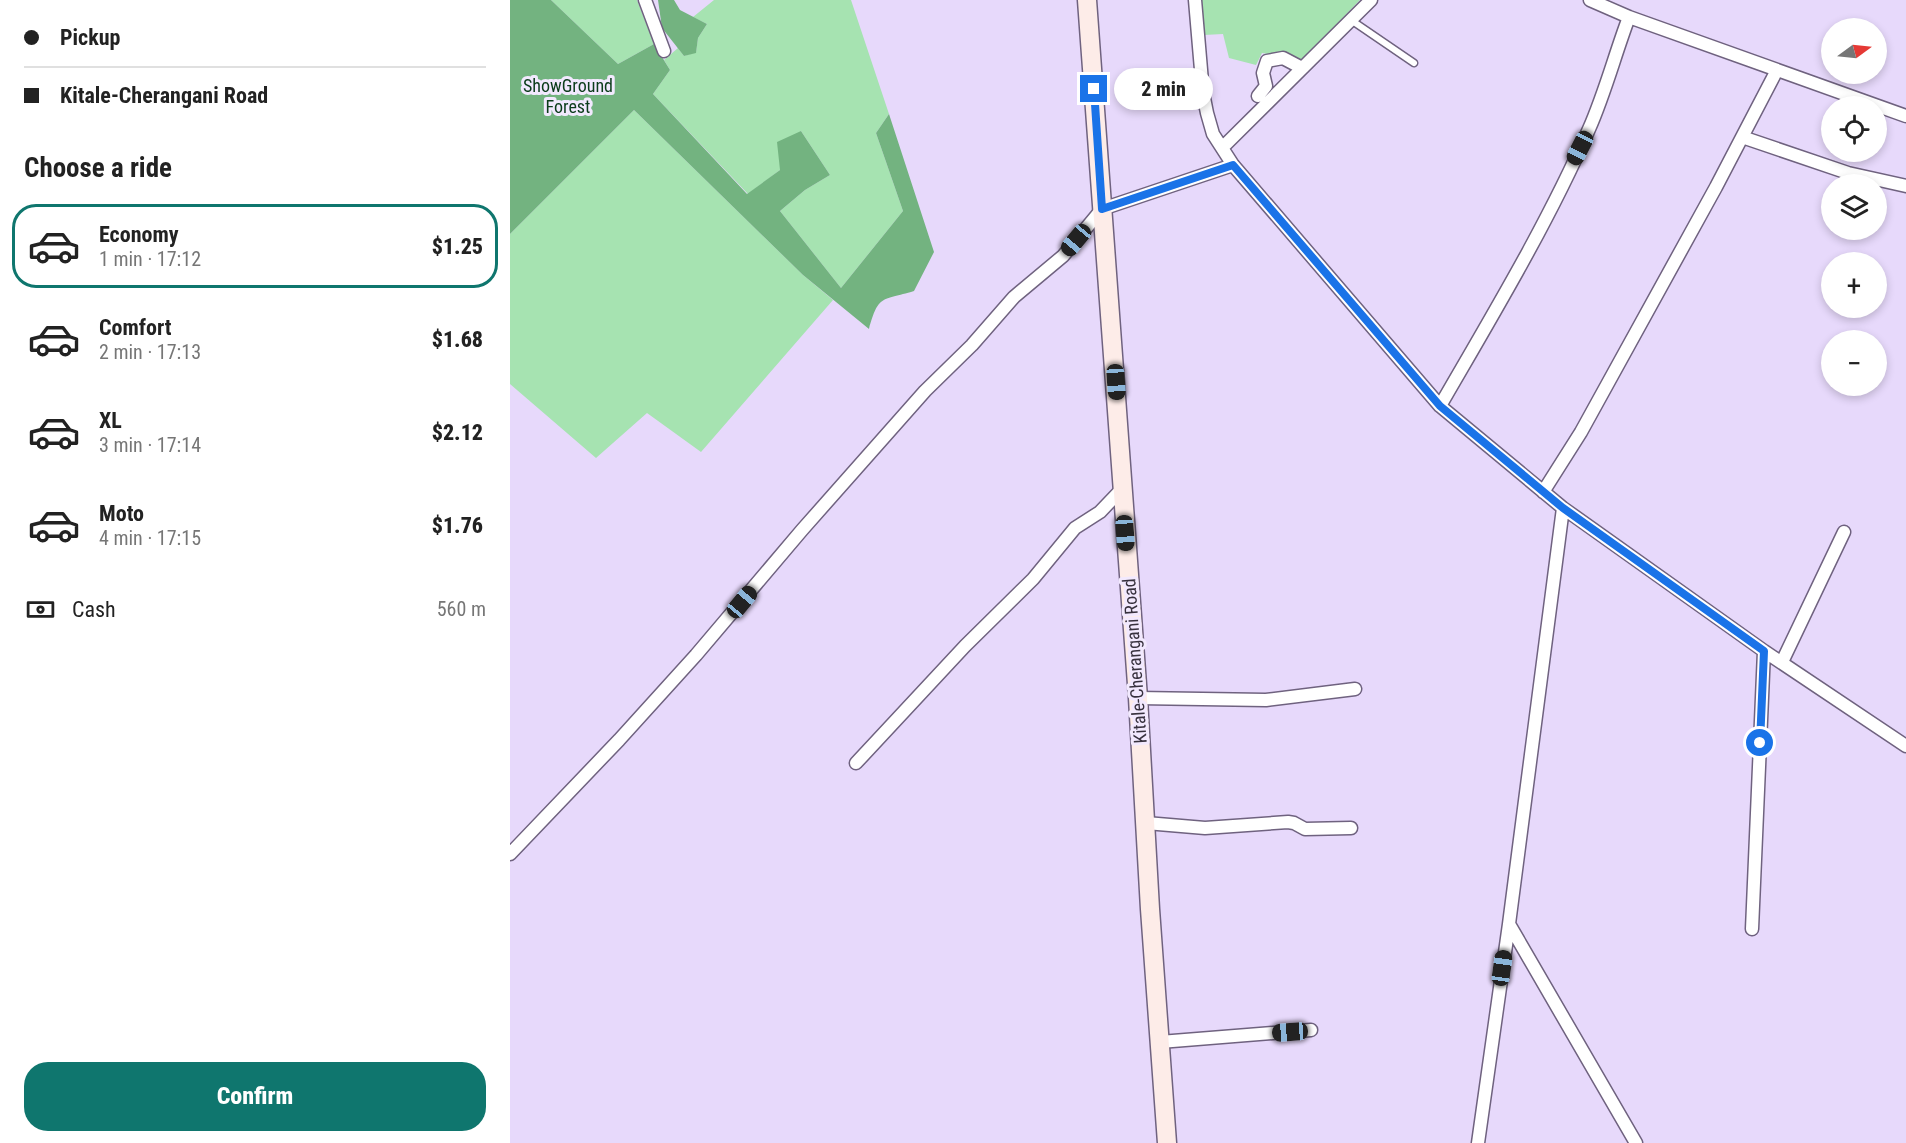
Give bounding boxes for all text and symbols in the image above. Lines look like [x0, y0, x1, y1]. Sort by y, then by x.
north arrow [1821, 18, 1887, 84]
map controls [1821, 18, 1887, 396]
text: Pickup [60, 25, 120, 50]
callout: 2 min [1115, 68, 1214, 110]
park label: ShowGround Forest [523, 75, 613, 117]
route end [1080, 75, 1107, 102]
text: 2 min [1141, 77, 1186, 101]
text: Kitale-Cherangani Road [60, 83, 268, 108]
button: locate [1821, 96, 1887, 162]
car [1564, 128, 1596, 168]
text: Choose a ride [24, 152, 172, 184]
button: layers [1821, 174, 1887, 240]
icon: car [27, 219, 81, 273]
car [1058, 220, 1094, 260]
text: Economy [99, 222, 179, 247]
text: $1.25 [432, 234, 483, 259]
text: 1 min · 17:12 [99, 247, 201, 271]
button: + [1821, 252, 1887, 318]
icon: car [27, 312, 81, 366]
text: Comfort [99, 315, 172, 340]
text: $1.68 [432, 327, 483, 352]
button: − [1821, 330, 1887, 396]
text: 2 min · 17:13 [99, 340, 201, 364]
car [1106, 363, 1126, 401]
icon: car [27, 405, 81, 459]
text: XL [99, 408, 122, 433]
text: $2.12 [432, 420, 483, 445]
text: 3 min · 17:14 [99, 433, 201, 457]
icon: car [27, 498, 81, 552]
text: Moto [99, 501, 144, 526]
text: $1.76 [432, 513, 483, 538]
car [1115, 514, 1135, 552]
text: 4 min · 17:15 [99, 526, 201, 550]
street label: Kitale-Cherangani Road [1118, 578, 1151, 744]
car [724, 582, 760, 622]
icon: cash [24, 593, 57, 626]
text: Cash [72, 597, 116, 622]
text: 560 m [437, 597, 486, 621]
route start [1746, 729, 1773, 756]
car [1491, 949, 1513, 987]
car [1271, 1022, 1309, 1042]
button: Confirm [24, 1062, 486, 1131]

